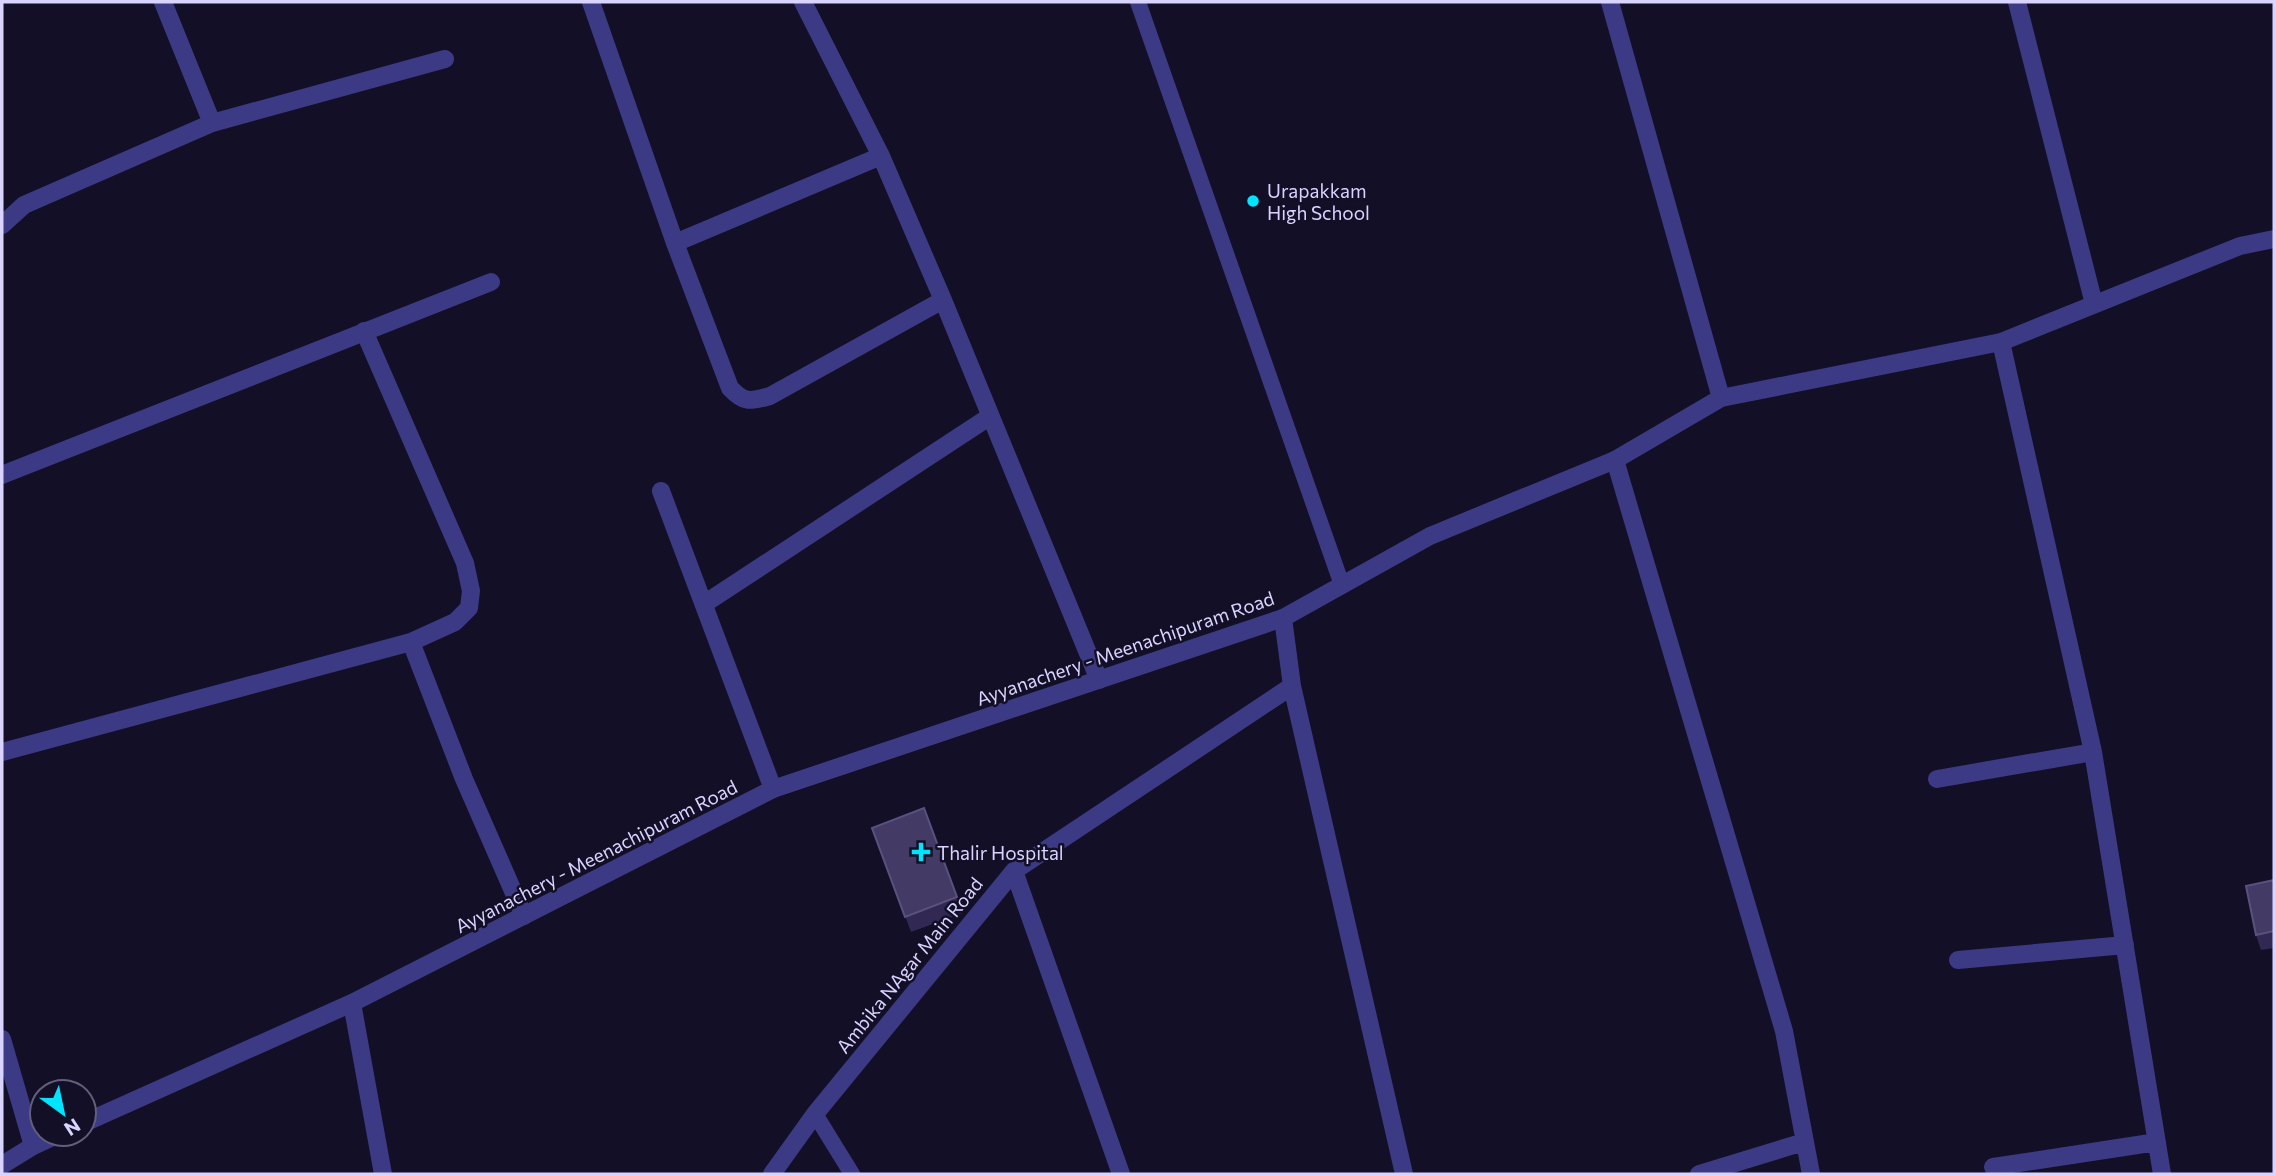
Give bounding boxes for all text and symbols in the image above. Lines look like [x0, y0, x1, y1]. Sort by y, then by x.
place label: Urapakkam High School [1267, 179, 1370, 224]
marker: Urapakkam High School [1245, 193, 1261, 209]
street label: Ayyanachery - Meenachipuram Road [973, 586, 1277, 710]
street label: Ayyanachery - Meenachipuram Road [451, 775, 741, 937]
place label: Thalir Hospital [937, 841, 1064, 864]
marker: Thalir Hospital [911, 842, 931, 862]
street label: Ambika NAgar Main Road [831, 872, 987, 1058]
north arrow [28, 1078, 98, 1148]
text: N [60, 1114, 85, 1141]

